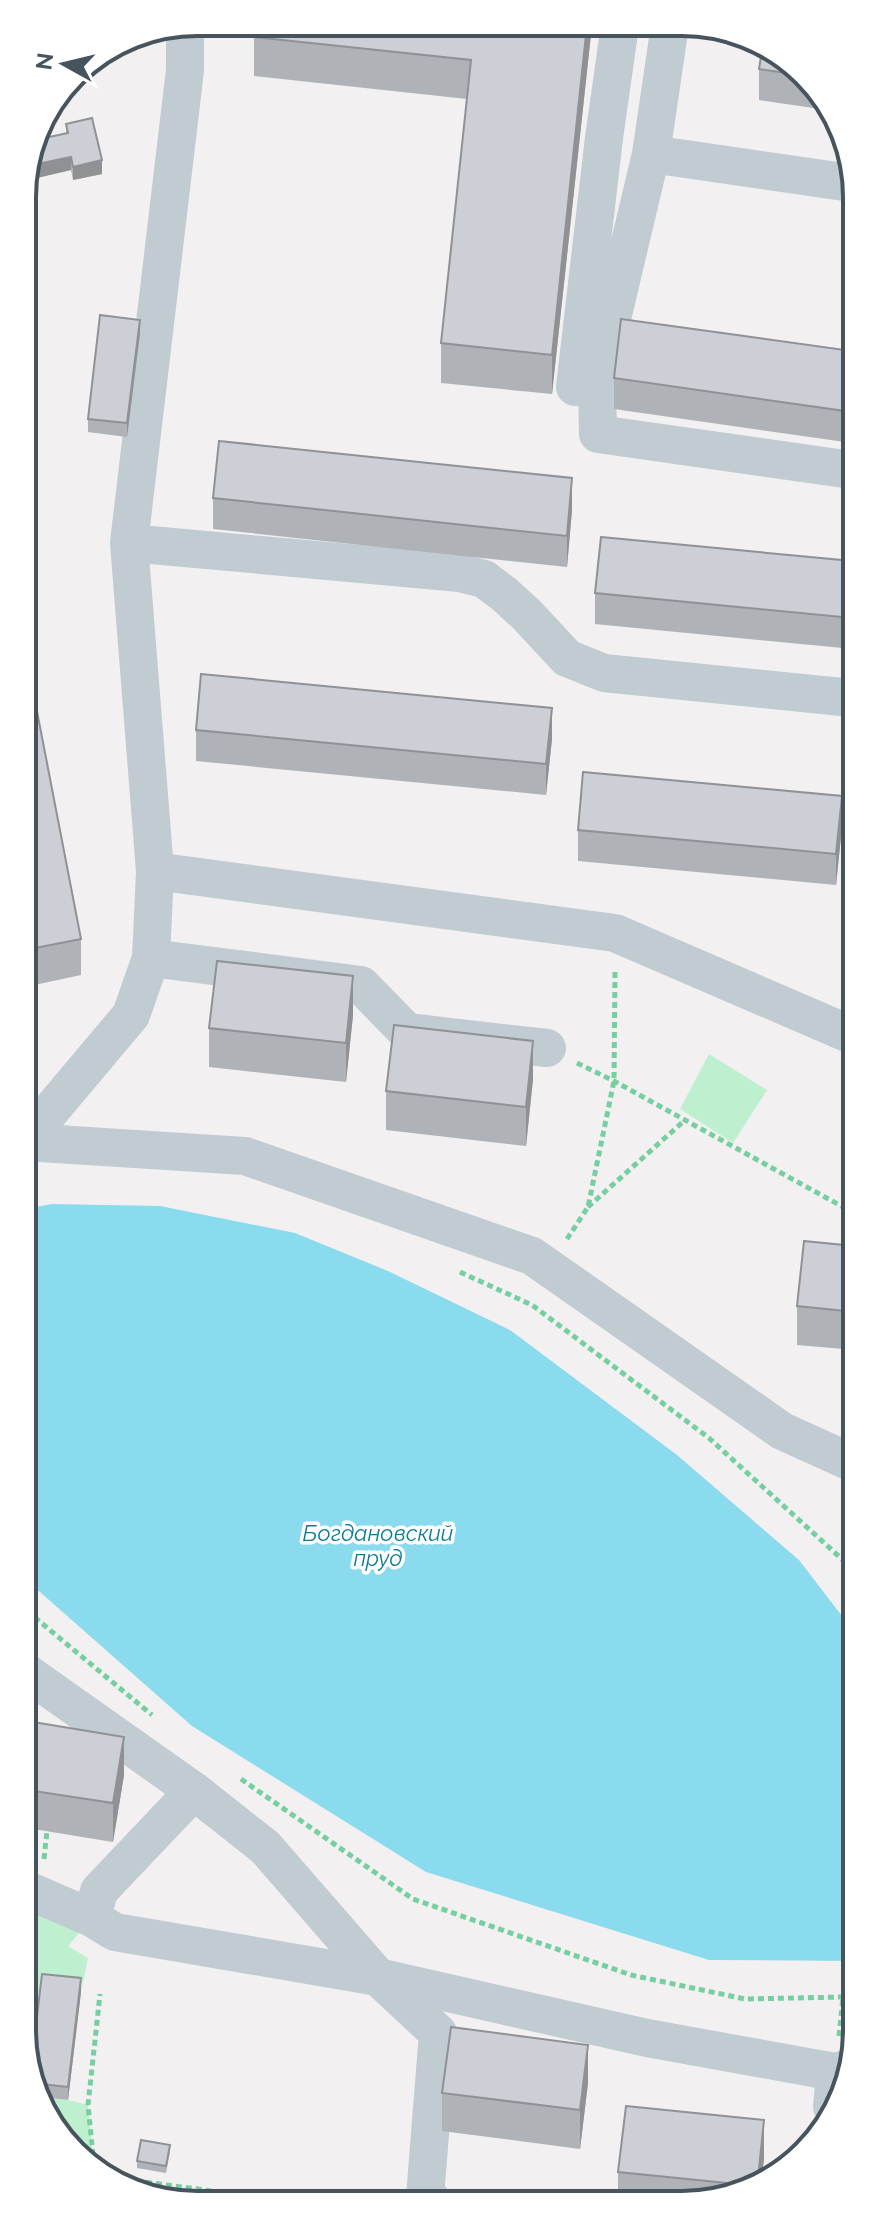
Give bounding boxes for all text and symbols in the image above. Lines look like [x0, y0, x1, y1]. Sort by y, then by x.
north arrow [24, 24, 104, 104]
text: N [30, 51, 58, 71]
water label: Богдановский пруд [303, 1520, 453, 1571]

